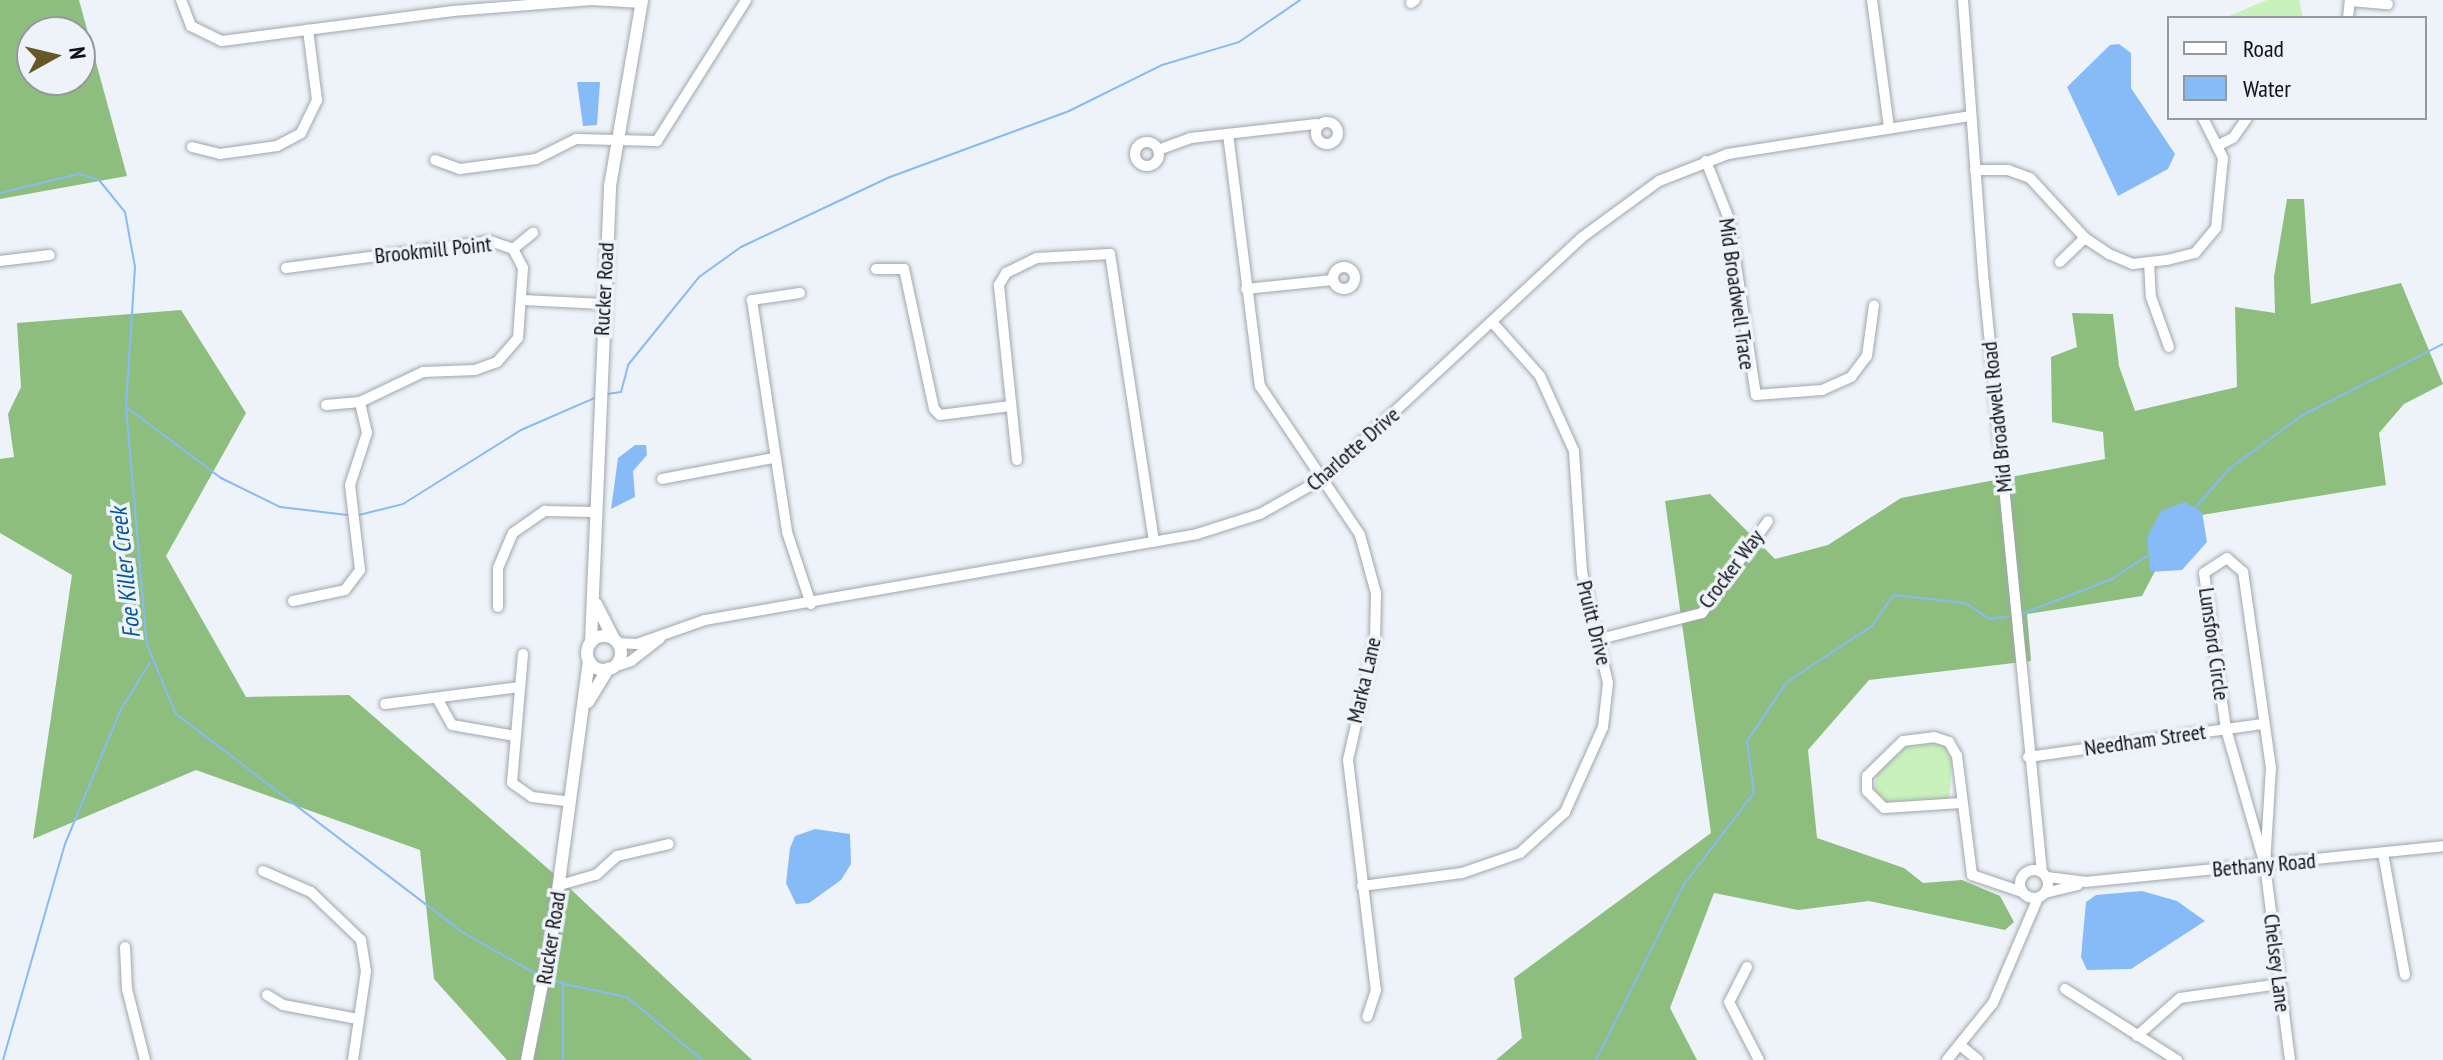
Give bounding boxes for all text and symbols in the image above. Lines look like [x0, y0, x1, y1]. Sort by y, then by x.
north arrow [16, 16, 96, 96]
legend [2167, 16, 2427, 120]
text: Road [2243, 33, 2284, 64]
text: N [63, 45, 92, 61]
text: Water [2243, 73, 2291, 104]
street label: Mid Broadwell Trace [1713, 216, 1761, 372]
street label: Brookmill Point [373, 231, 493, 269]
street label: Rucker Road [588, 242, 620, 336]
street label: Mid Broadwell Road [1976, 340, 2018, 494]
street label: Charlotte Drive [1301, 401, 1405, 497]
water label: Foe Killer Creek [104, 506, 146, 640]
street label: Crocker Way [1693, 524, 1769, 614]
street label: Pruitt Drive [1571, 578, 1617, 668]
street label: Lunsford Circle [2193, 586, 2235, 702]
street label: Marka Lane [1341, 635, 1387, 725]
street label: Needham Street [2083, 718, 2207, 762]
street label: Bethany Road [2211, 847, 2317, 883]
street label: Rucker Road [531, 890, 571, 986]
street label: Chelsey Lane [2258, 912, 2296, 1014]

